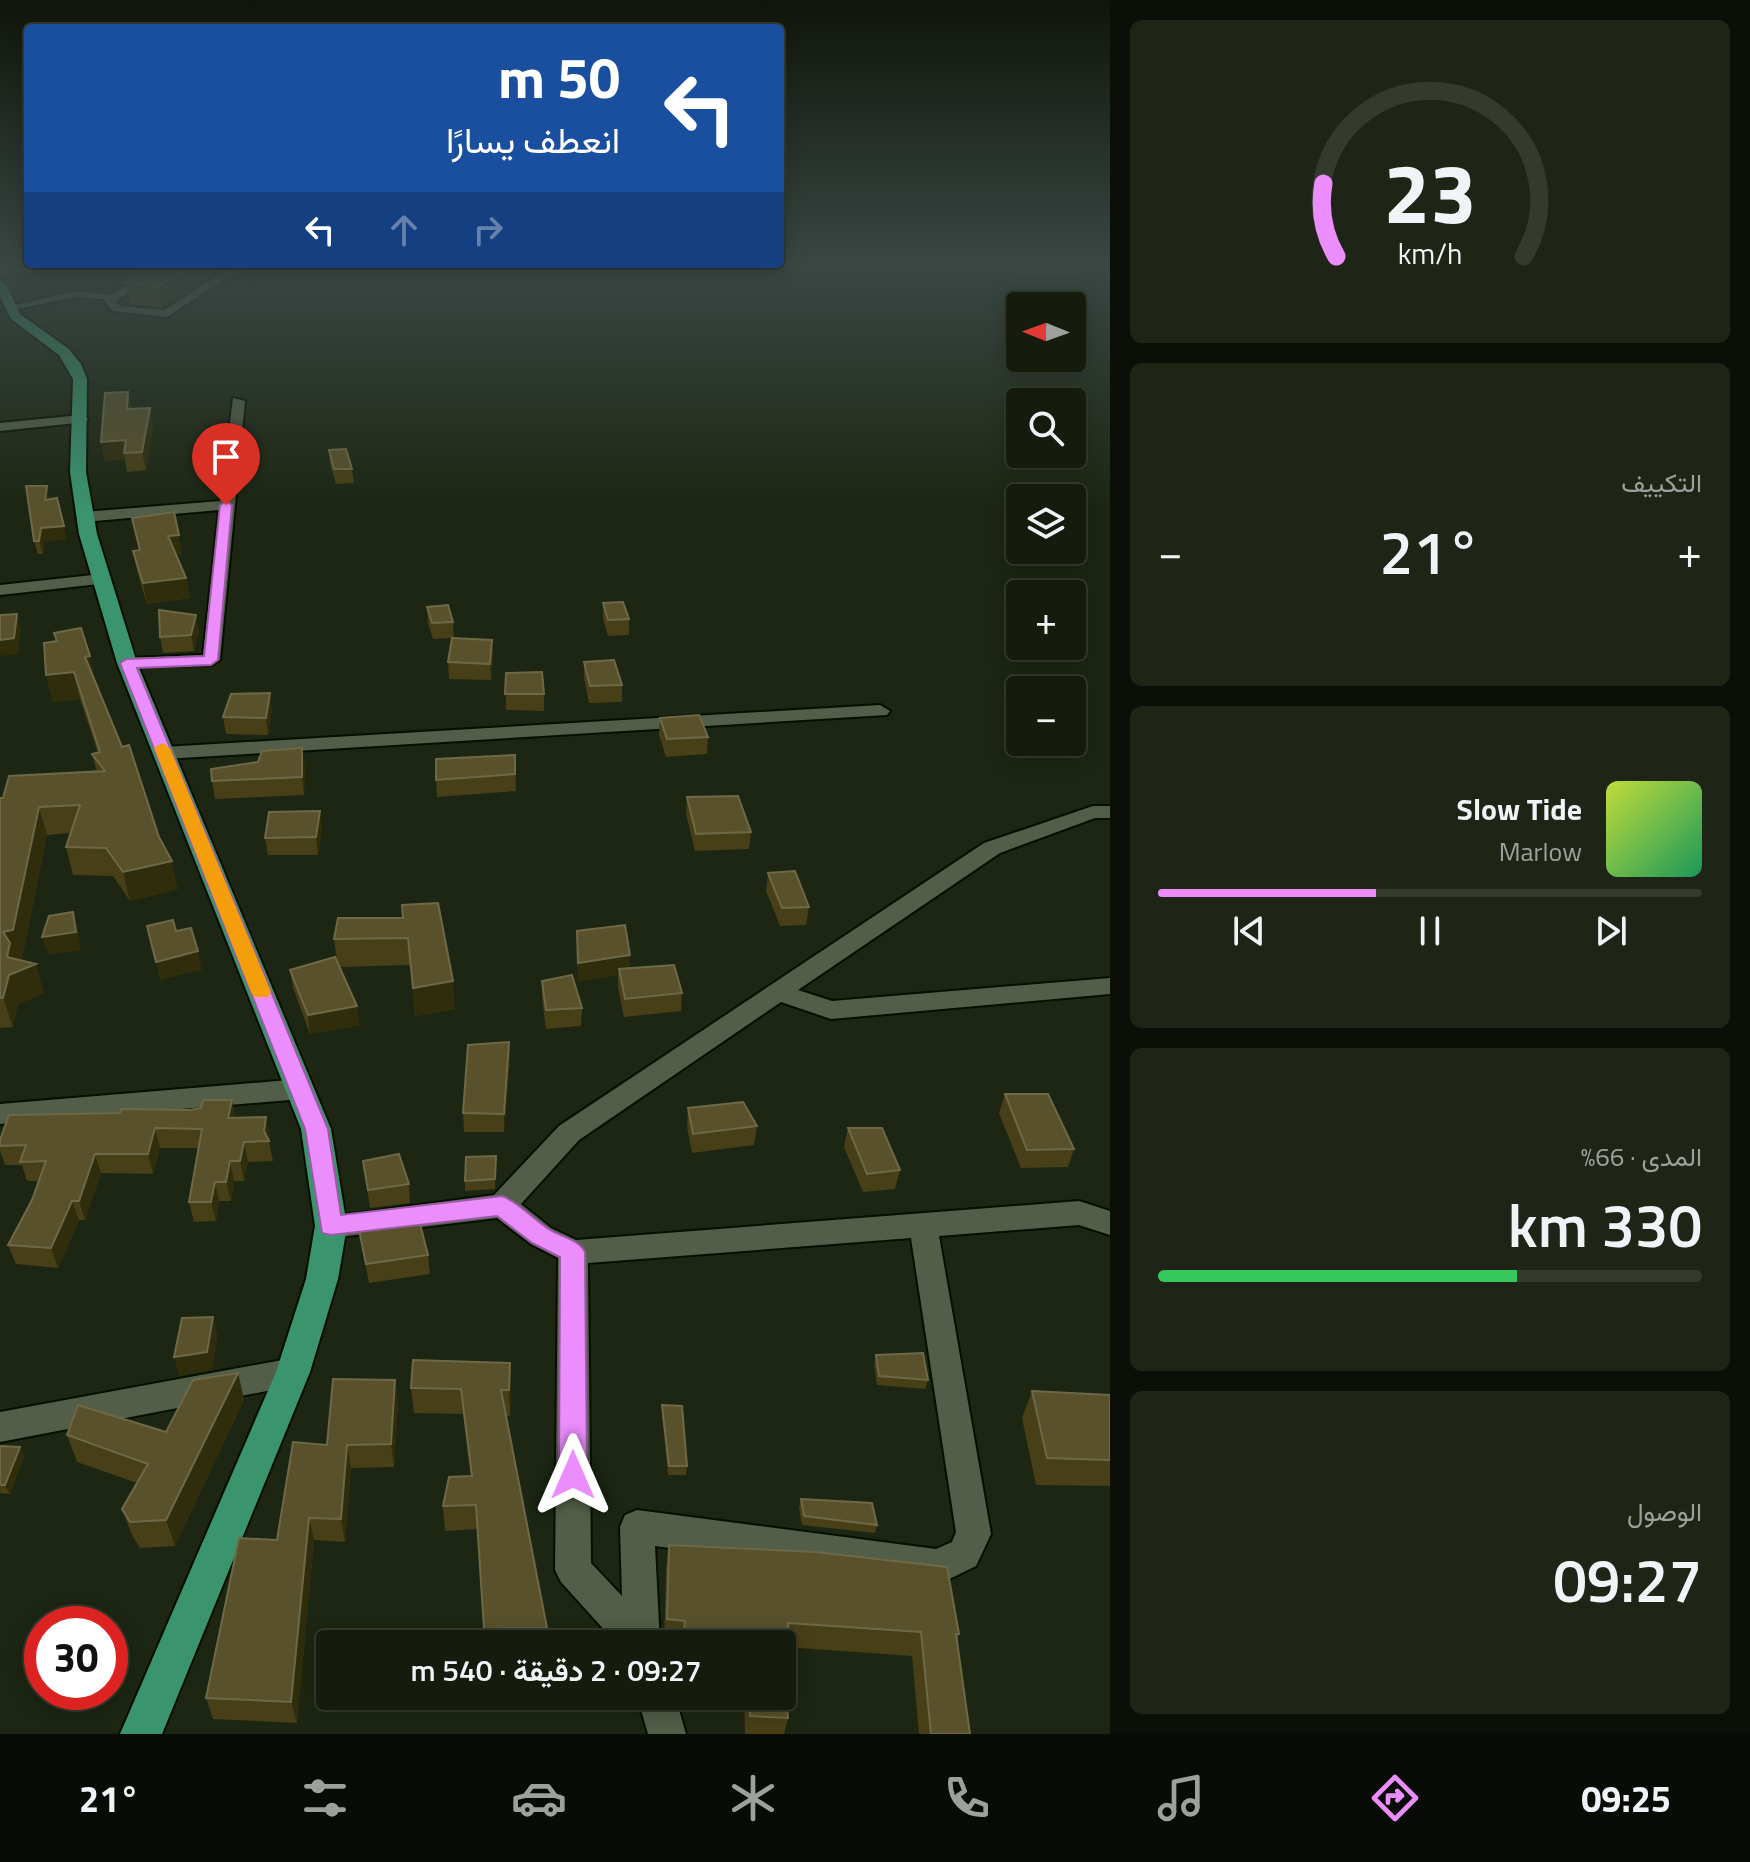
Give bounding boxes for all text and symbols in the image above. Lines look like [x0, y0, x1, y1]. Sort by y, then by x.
text: 50 m [498, 35, 620, 120]
icon: left [648, 56, 752, 160]
text: انعطف يسارًا [446, 112, 620, 167]
text: 23 [1383, 129, 1477, 255]
icon: left [298, 208, 342, 252]
icon: ahead [382, 208, 426, 252]
icon: right [466, 208, 510, 252]
text: km/h [1398, 233, 1462, 276]
north arrow [1006, 292, 1086, 372]
map controls [1006, 292, 1086, 756]
button: search [1006, 388, 1086, 468]
pin [192, 423, 260, 505]
icon: arrive [204, 435, 248, 479]
text: التكييف [1621, 463, 1702, 502]
button: layers [1006, 484, 1086, 564]
text: 21° [1380, 506, 1480, 597]
text: − [1158, 518, 1183, 585]
text: + [1677, 518, 1702, 585]
button: + [1006, 580, 1086, 660]
button: − [1006, 676, 1086, 756]
text: Slow Tide [1457, 786, 1582, 832]
text: Marlow [1499, 832, 1582, 871]
icon: previous [1227, 909, 1271, 953]
icon: pause [1408, 909, 1452, 953]
icon: next [1589, 909, 1633, 953]
text: المدى · 66% [1581, 1137, 1702, 1176]
text: 330 km [1508, 1179, 1702, 1270]
position arrow [531, 1433, 615, 1517]
text: الوصول [1627, 1492, 1702, 1531]
text: 09:27 [1553, 1534, 1702, 1625]
speed limit sign: 30 [24, 1606, 128, 1710]
text: 09:27 · 2 دقيقة · 540 m [410, 1647, 702, 1693]
icon: filters [297, 1770, 353, 1826]
icon: car [511, 1770, 567, 1826]
icon: climate [725, 1770, 781, 1826]
icon: phone [939, 1770, 995, 1826]
icon: music [1153, 1770, 1209, 1826]
icon: directions [1367, 1770, 1423, 1826]
text: 21° [79, 1771, 140, 1826]
text: 09:25 [1581, 1771, 1671, 1826]

